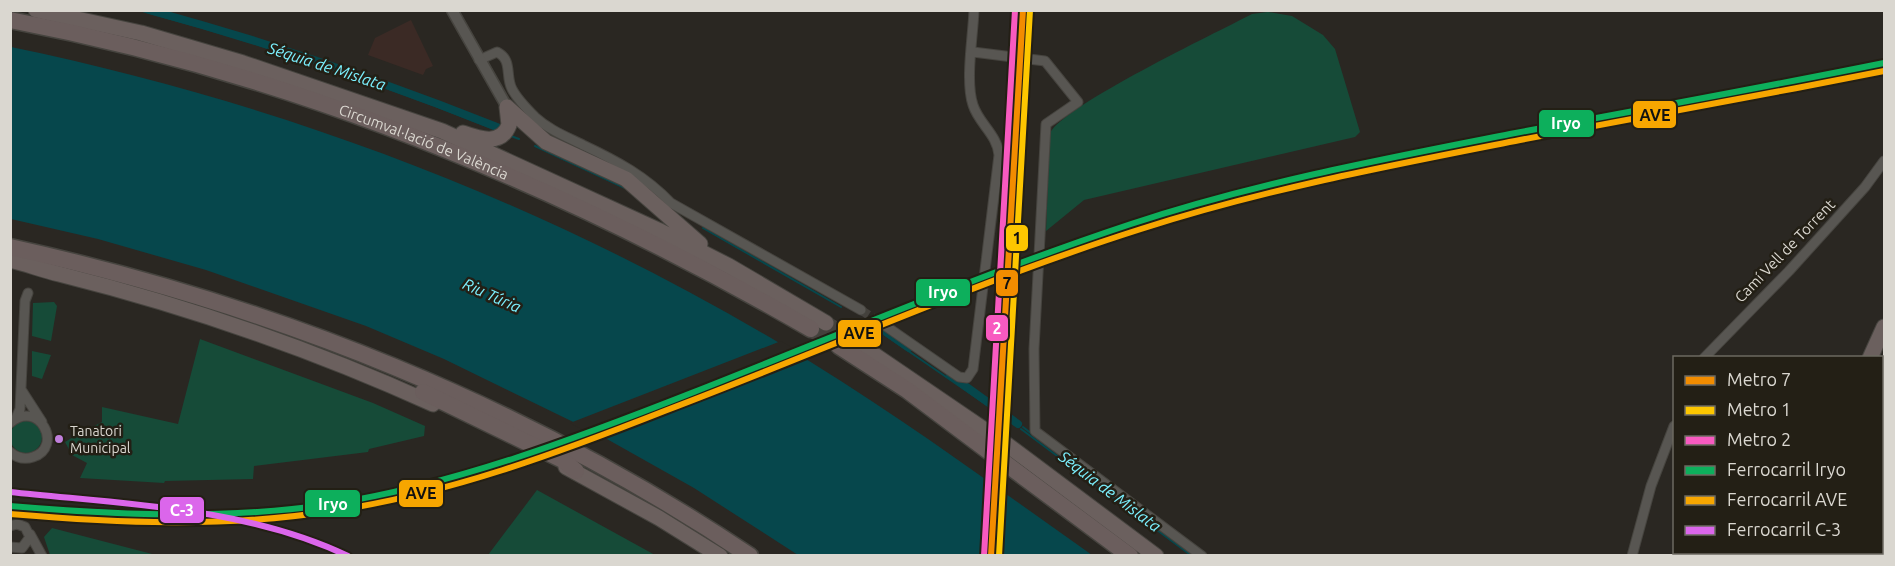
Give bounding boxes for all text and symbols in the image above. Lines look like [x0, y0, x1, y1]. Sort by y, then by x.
water label: Séquia de Mislata [265, 38, 388, 94]
line badge: AVE [1632, 100, 1677, 129]
street label: Circumval·lació de València [337, 101, 511, 183]
text: AVE [1640, 106, 1670, 124]
line badge: Iryo [1538, 109, 1595, 138]
text: Iryo [1551, 114, 1581, 132]
street label: Camí Vell de Torrent [1731, 196, 1838, 306]
line badge: 1 [1005, 224, 1029, 252]
text: 1 [1012, 229, 1022, 247]
line badge: 7 [995, 269, 1019, 297]
water label: Riu Túria [460, 274, 524, 316]
text: 7 [1002, 274, 1012, 292]
line badge: Iryo [915, 278, 971, 307]
text: Iryo [928, 283, 958, 301]
line badge: 2 [985, 314, 1009, 342]
line badge: AVE [837, 319, 882, 348]
text: 2 [992, 319, 1002, 337]
text: AVE [844, 324, 874, 342]
legend [1673, 356, 1883, 554]
text: Metro 7 [1727, 369, 1791, 389]
text: Metro 1 [1727, 399, 1791, 419]
place label: Tanatori Municipal [70, 423, 131, 456]
text: Metro 2 [1727, 429, 1791, 449]
marker: Tanatori Municipal [53, 433, 65, 445]
water label: Séquia de Mislata [1055, 446, 1165, 535]
text: Ferrocarril Iryo [1727, 459, 1846, 479]
line badge: AVE [398, 479, 444, 508]
text: AVE [406, 484, 436, 502]
line badge: Iryo [304, 489, 361, 518]
text: Ferrocarril AVE [1727, 489, 1847, 509]
text: Iryo [318, 495, 348, 513]
line badge: C-3 [159, 496, 205, 524]
text: C-3 [170, 501, 194, 519]
text: Ferrocarril C-3 [1727, 519, 1841, 539]

